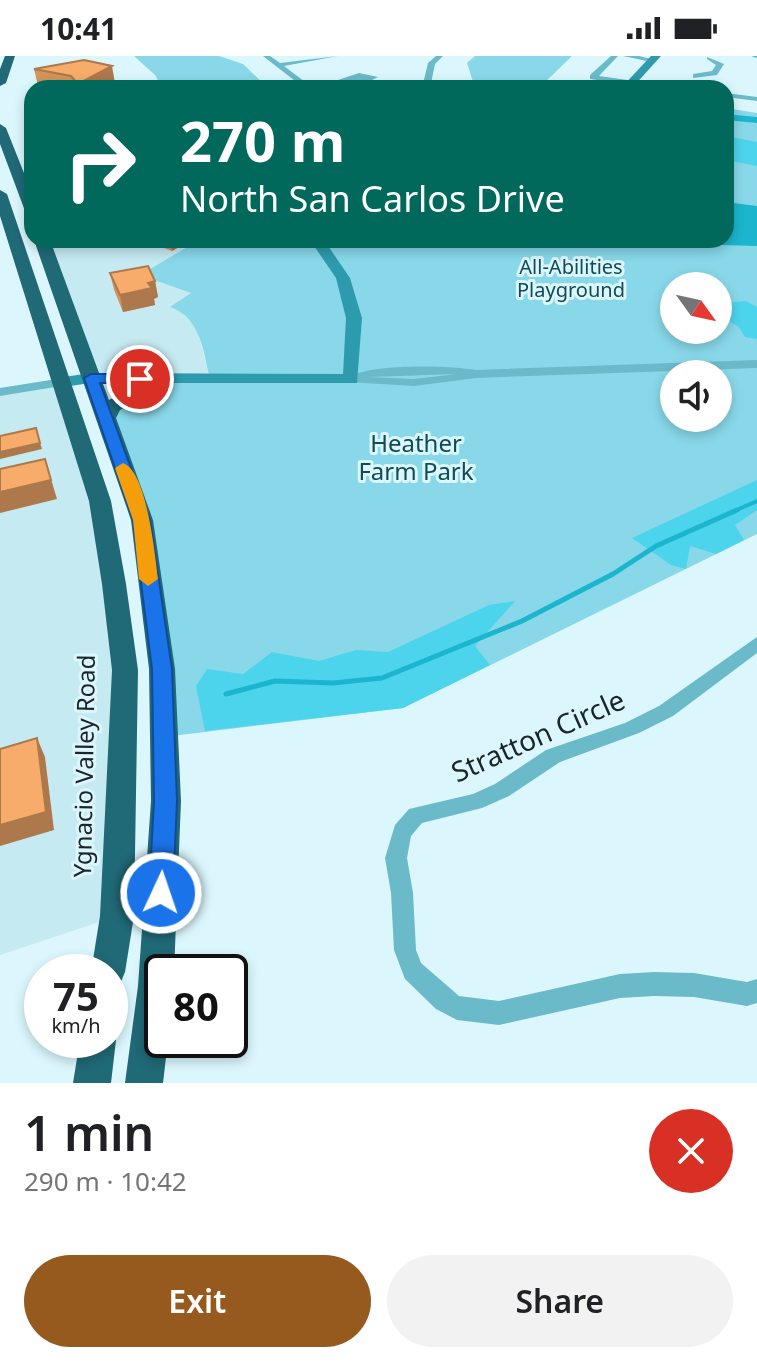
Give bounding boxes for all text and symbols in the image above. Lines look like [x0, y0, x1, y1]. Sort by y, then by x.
text: 10:41 [40, 8, 117, 49]
text: 270 m [180, 102, 345, 178]
icon: right [48, 112, 152, 216]
text: North San Carlos Drive [180, 174, 565, 223]
park label: All-Abilities Playground [517, 253, 625, 303]
north arrow [660, 272, 732, 344]
map controls [660, 272, 732, 432]
pin [106, 345, 174, 413]
icon: arrive [118, 357, 162, 401]
button: sound [660, 360, 732, 432]
park label: Heather Farm Park [358, 426, 474, 487]
street label: Ygnacio Valley Road [65, 654, 102, 878]
street label: Stratton Circle [445, 680, 630, 790]
position arrow [119, 851, 203, 935]
speed limit sign: 80 [144, 954, 248, 1058]
text: 75 [53, 968, 99, 1023]
text: km/h [51, 1012, 101, 1039]
text: 1 min [24, 1100, 154, 1165]
button: close [649, 1109, 733, 1193]
text: 290 m · 10:42 [24, 1163, 187, 1199]
button: Exit [24, 1255, 371, 1347]
button: Share [387, 1255, 733, 1347]

